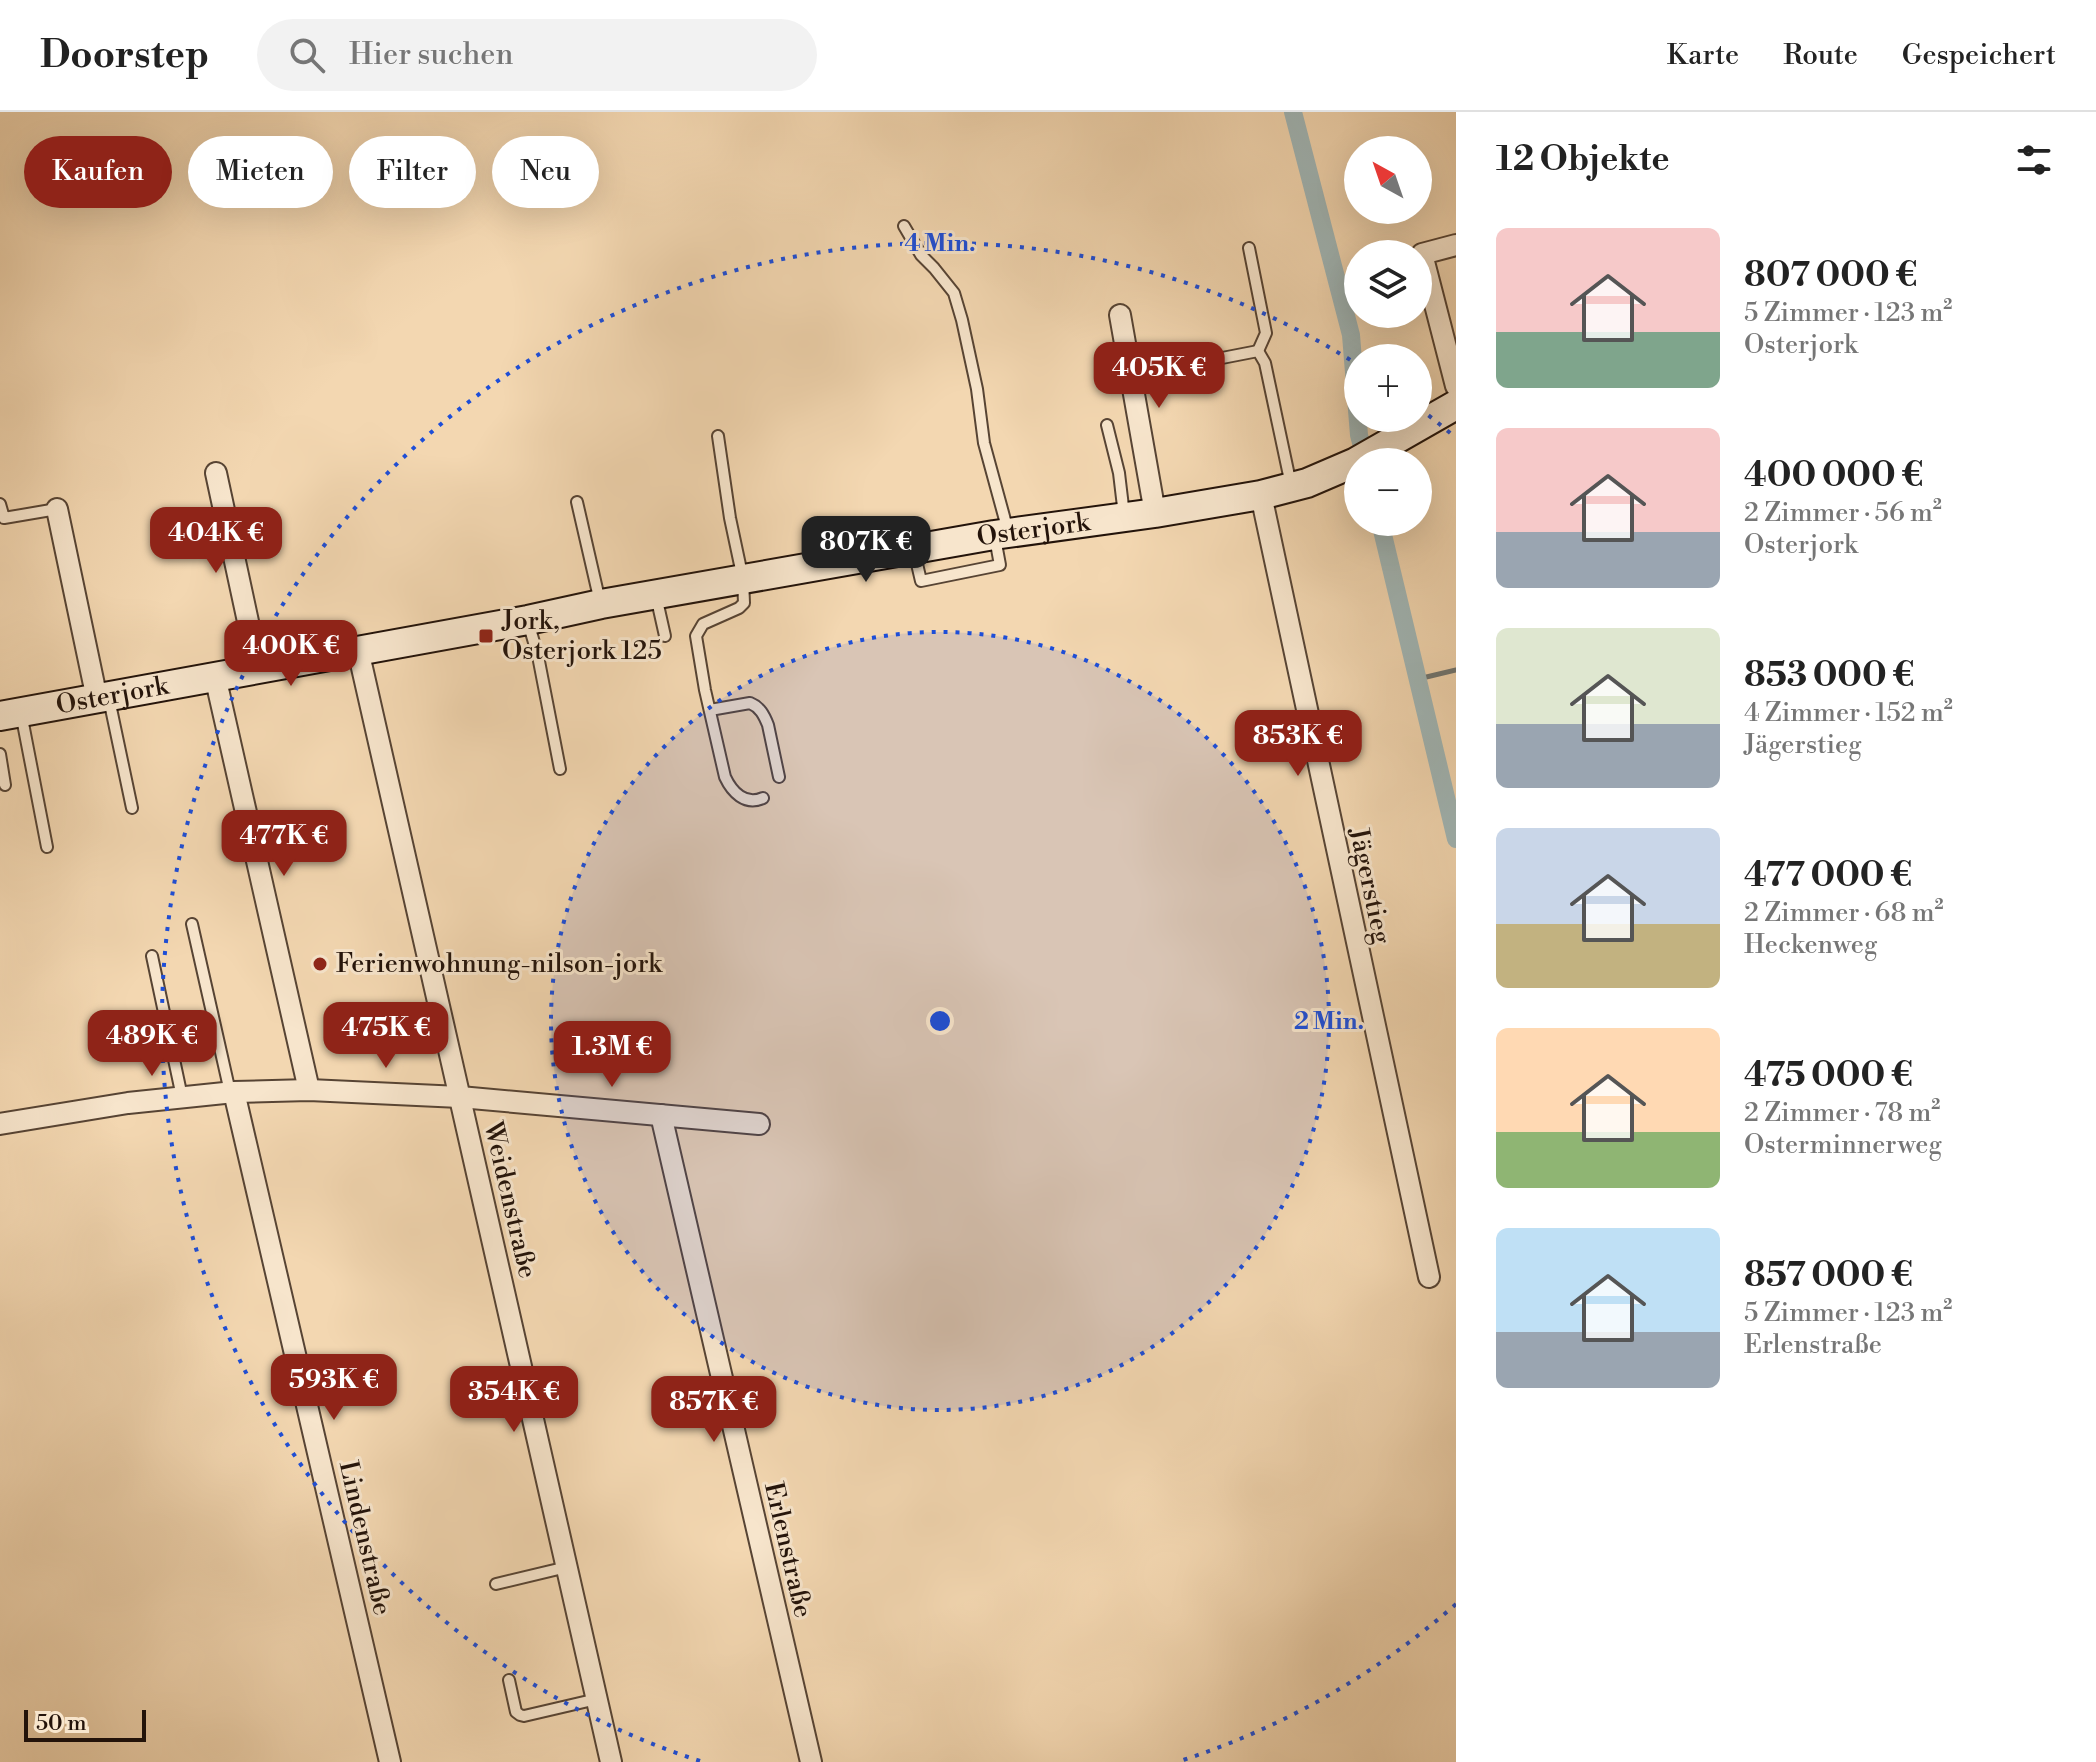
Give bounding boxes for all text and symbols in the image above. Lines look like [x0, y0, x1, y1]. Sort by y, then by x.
search box [257, 19, 817, 91]
text: Doorstep [40, 32, 209, 79]
icon: search [285, 33, 329, 77]
text: Hier suchen [349, 36, 513, 74]
text: Karte [1667, 38, 1739, 73]
text: Route [1783, 38, 1858, 73]
text: Gespeichert [1902, 38, 2056, 73]
chip: Kaufen [24, 136, 172, 208]
chip: Mieten [188, 136, 333, 208]
chip: Filter [349, 136, 476, 208]
chip: Neu [492, 136, 599, 208]
north arrow [1344, 136, 1432, 224]
map controls [1344, 136, 1432, 536]
icon: filters [2012, 138, 2056, 182]
text: 12 Objekte [1496, 139, 1669, 181]
text: 4 Min. [904, 229, 976, 259]
button: layers [1344, 240, 1432, 328]
text: 807 000 € [1744, 255, 1917, 297]
icon: home [1560, 260, 1656, 356]
text: 5 Zimmer · 123 m² [1744, 297, 1952, 329]
text: Osterjork [1744, 329, 1858, 361]
pin: 405K € [1094, 342, 1224, 410]
button: + [1344, 344, 1432, 432]
text: 405K € [1112, 352, 1206, 384]
button: − [1344, 448, 1432, 536]
text: 400 000 € [1744, 455, 1923, 497]
icon: home [1560, 460, 1656, 556]
text: 2 Zimmer · 56 m² [1744, 497, 1942, 529]
street label: Osterjork [974, 506, 1093, 554]
pin: 404K € [151, 507, 281, 575]
pin: 807K € [801, 516, 931, 584]
text: 404K € [168, 517, 264, 549]
text: 807K € [820, 526, 912, 558]
text: Osterjork [1744, 529, 1858, 561]
place label: Jork, Osterjork 125 [501, 605, 662, 667]
pin: 400K € [226, 620, 356, 688]
marker: Jork, Osterjork 125 [477, 627, 495, 645]
text: 400K € [242, 630, 340, 662]
text: 853 000 € [1744, 655, 1914, 697]
icon: home [1560, 660, 1656, 756]
street label: Osterjork [53, 669, 172, 722]
text: 4 Zimmer · 152 m² [1744, 697, 1953, 729]
pin: 853K € [1233, 710, 1363, 778]
text: 853K € [1253, 720, 1343, 752]
text: Jägerstieg [1744, 729, 1862, 761]
pin: 477K € [219, 810, 349, 878]
text: 477K € [240, 820, 328, 852]
street label: Jägerstieg [1342, 824, 1398, 947]
text: 477 000 € [1744, 855, 1912, 897]
icon: home [1560, 860, 1656, 956]
text: 2 Zimmer · 68 m² [1744, 897, 1944, 929]
text: Heckenweg [1744, 929, 1877, 961]
place label: Ferienwohnung-nilson-jork [336, 948, 663, 980]
marker: Ferienwohnung-nilson-jork [311, 955, 329, 973]
pin: 475K € [321, 1002, 451, 1070]
centre of rings [926, 1007, 954, 1035]
text: 2 Min. [1294, 1007, 1364, 1037]
pin: 489K € [87, 1010, 217, 1078]
text: 475K € [341, 1012, 431, 1044]
text: 489K € [106, 1020, 198, 1052]
pin: 1.3M € [547, 1021, 677, 1089]
text: 1.3M € [572, 1031, 652, 1063]
text: 475 000 € [1744, 1055, 1913, 1097]
icon: home [1560, 1060, 1656, 1156]
text: 2 Zimmer · 78 m² [1744, 1097, 1940, 1129]
street label: Weidenstraße [476, 1118, 544, 1281]
text: Osterminnerweg [1744, 1129, 1942, 1161]
text: 857 000 € [1744, 1255, 1913, 1297]
icon: home [1560, 1260, 1656, 1356]
text: 5 Zimmer · 123 m² [1744, 1297, 1952, 1329]
text: Erlenstraße [1744, 1329, 1882, 1361]
pin: 593K € [269, 1354, 399, 1422]
text: 593K € [289, 1364, 379, 1396]
pin: 354K € [449, 1366, 579, 1434]
text: 354K € [468, 1376, 560, 1408]
pin: 857K € [649, 1376, 779, 1444]
text: 857K € [669, 1386, 759, 1418]
street label: Lindenstraße [332, 1458, 398, 1618]
street label: Erlenstraße [757, 1479, 819, 1621]
scale bar [24, 1706, 146, 1742]
text: 50 m [36, 1710, 87, 1737]

